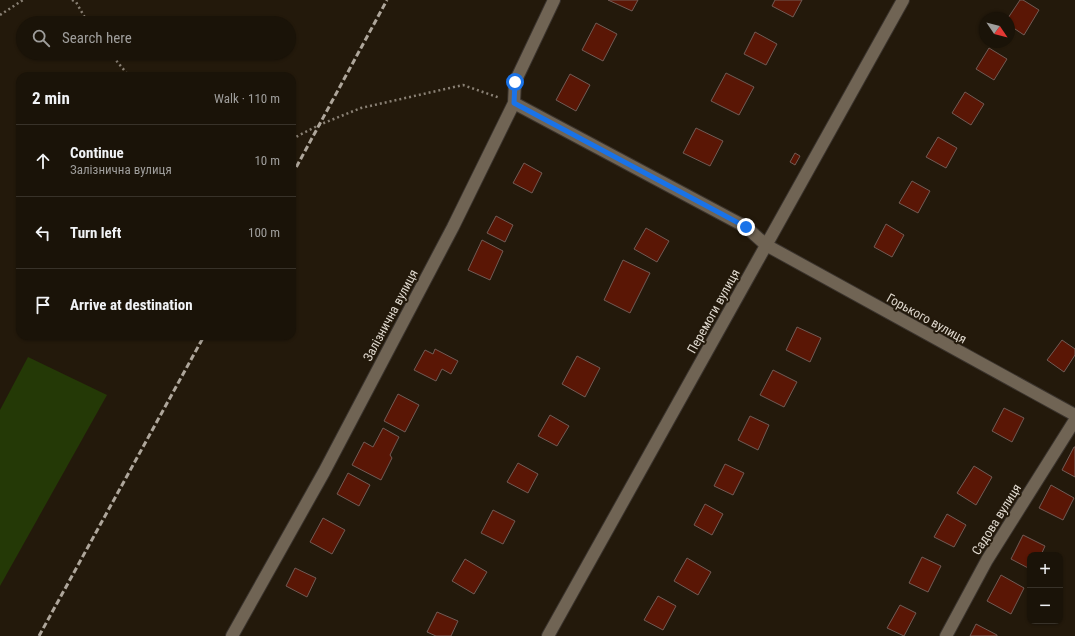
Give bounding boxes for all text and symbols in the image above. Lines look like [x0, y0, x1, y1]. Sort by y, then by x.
north arrow [979, 12, 1015, 48]
search box [16, 16, 296, 60]
icon: search [30, 27, 52, 49]
text: Search here [62, 29, 132, 47]
route start [506, 73, 524, 91]
text: 2 min [32, 88, 70, 108]
text: Walk · 110 m [214, 91, 280, 106]
text: Continue [70, 144, 124, 162]
icon: ahead [32, 150, 54, 172]
text: 10 m [254, 153, 280, 168]
text: Залізнична вулиця [70, 162, 172, 177]
route end [737, 218, 755, 236]
icon: left [32, 222, 54, 244]
text: Turn left [70, 224, 121, 242]
text: 100 m [248, 225, 280, 240]
street label: Перемоги вулиця [684, 266, 743, 356]
street label: Залізнична вулиця [360, 267, 421, 364]
street label: Горького вулиця [884, 290, 969, 347]
icon: arrive [32, 294, 54, 316]
text: Arrive at destination [70, 296, 193, 314]
street label: Садова вулиця [969, 481, 1024, 558]
map controls [1027, 552, 1063, 624]
button: + [1027, 552, 1063, 588]
button: − [1027, 588, 1063, 624]

